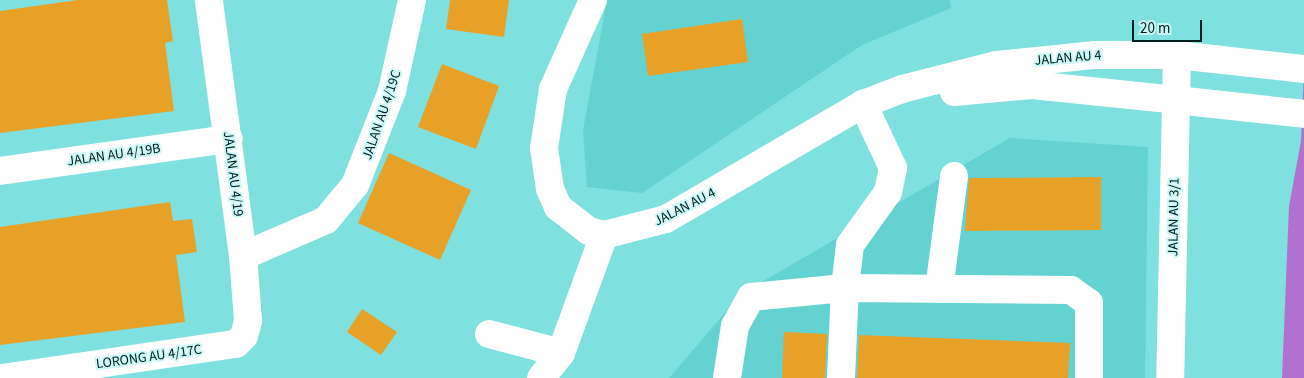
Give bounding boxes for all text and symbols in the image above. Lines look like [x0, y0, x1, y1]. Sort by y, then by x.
scale bar [1134, 10, 1204, 42]
text: 20 m [1140, 18, 1170, 39]
street label: JALAN AU 4 [1034, 47, 1102, 69]
street label: JALAN AU 4/19C [359, 68, 405, 162]
street label: JALAN AU 4/19 [219, 130, 247, 218]
street label: JALAN AU 4/19B [66, 140, 162, 170]
street label: JALAN AU 3/1 [1165, 178, 1183, 256]
street label: JALAN AU 4 [651, 184, 719, 230]
street label: LORONG AU 4/17C [95, 341, 203, 373]

